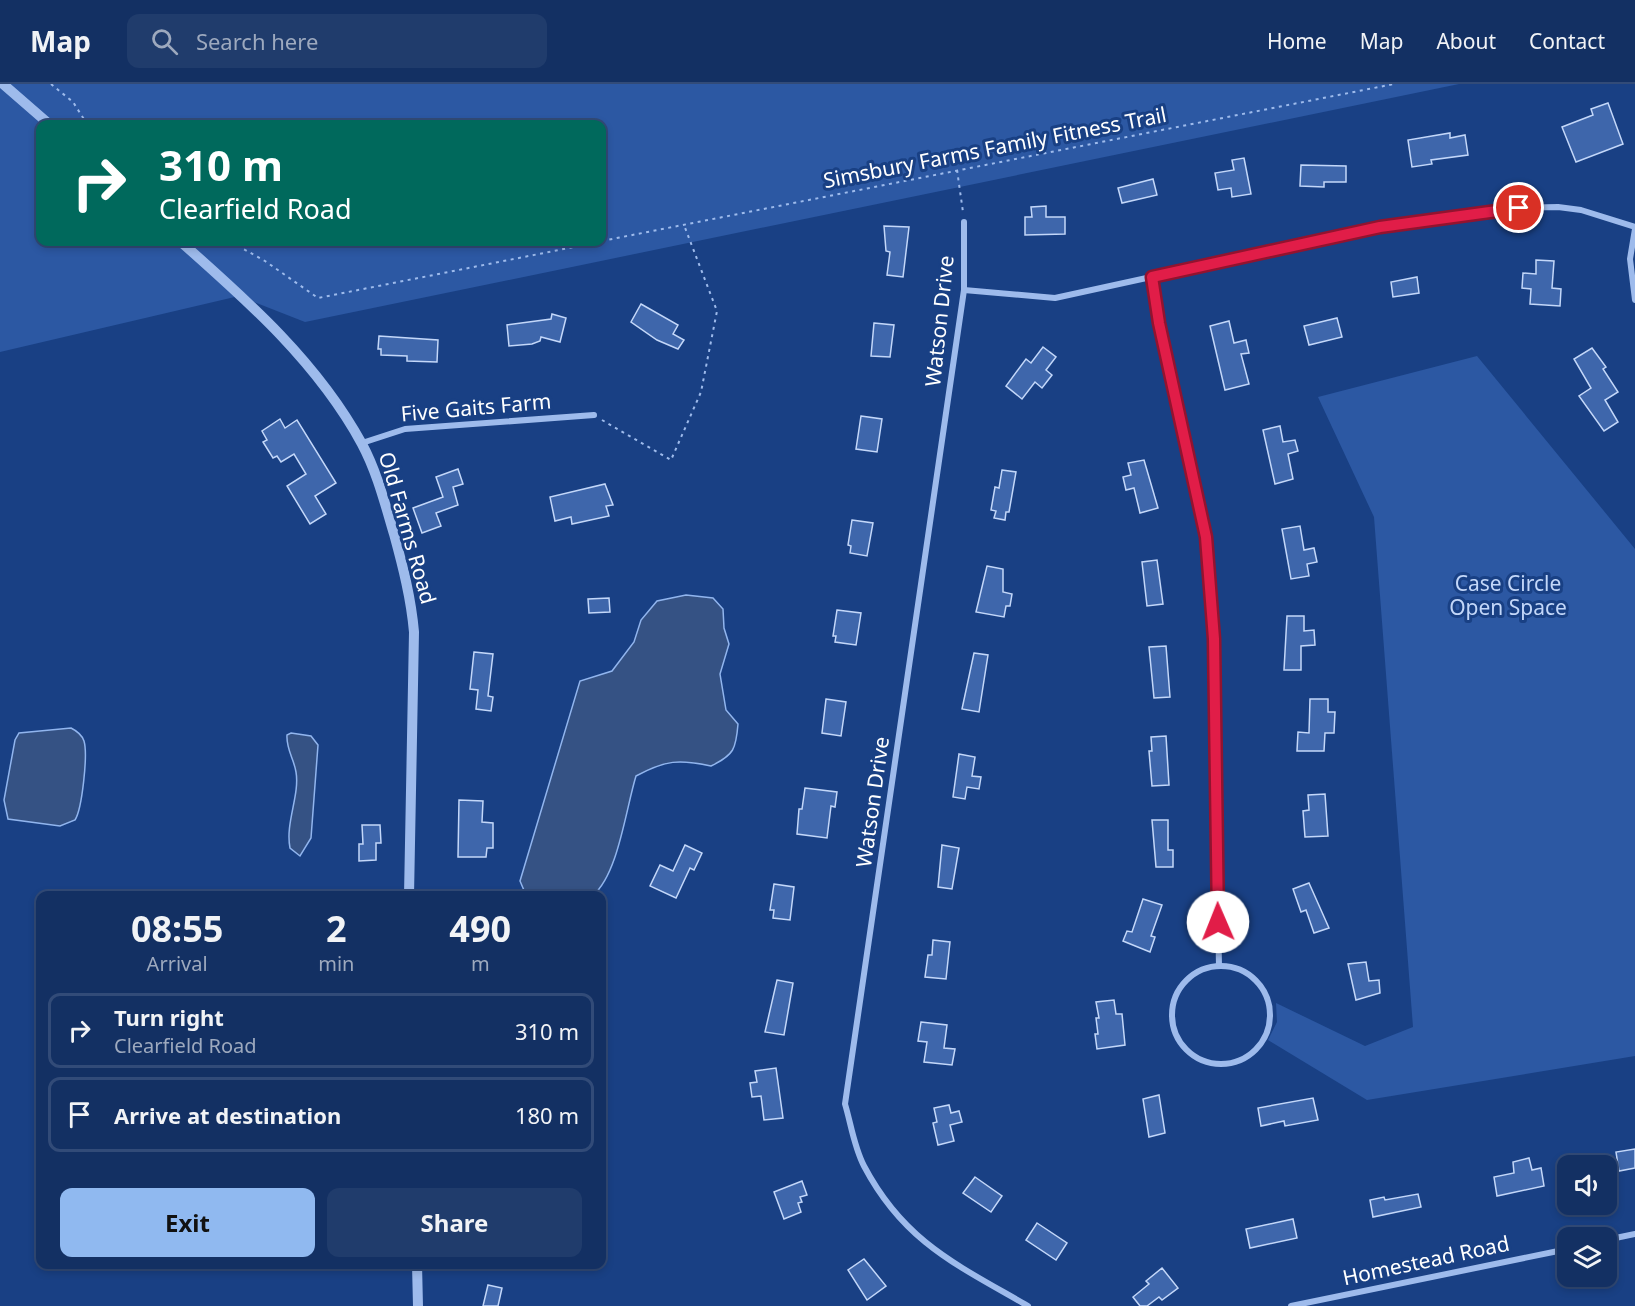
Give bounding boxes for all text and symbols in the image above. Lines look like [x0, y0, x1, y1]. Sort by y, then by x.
search box [127, 14, 547, 68]
text: Map [30, 22, 91, 60]
icon: search [148, 25, 181, 58]
text: Search here [196, 26, 318, 56]
text: Home [1267, 27, 1327, 55]
text: Map [1360, 27, 1403, 55]
text: About [1436, 27, 1496, 55]
text: Contact [1529, 27, 1605, 55]
street label: Simsbury Farms Family Fitness Trail [821, 100, 1169, 194]
text: 310 m [159, 136, 283, 193]
icon: right [60, 144, 138, 222]
pin [1493, 182, 1544, 233]
text: Clearfield Road [159, 190, 352, 227]
icon: arrive [1502, 191, 1535, 224]
street label: Watson Drive [918, 254, 960, 388]
street label: Five Gaits Farm [400, 386, 552, 428]
street label: Old Farms Road [373, 448, 443, 607]
park label: Case Circle Open Space [1449, 569, 1567, 621]
street label: Watson Drive [849, 735, 895, 869]
position arrow [1186, 890, 1250, 954]
text: 08:55 [131, 904, 223, 953]
text: 2 [326, 904, 347, 953]
text: 490 [449, 904, 511, 953]
text: Arrival [147, 950, 208, 977]
text: min [318, 950, 354, 977]
text: m [471, 950, 490, 977]
text: Turn right [114, 1002, 224, 1032]
icon: right [63, 1014, 96, 1047]
text: 310 m [515, 1016, 579, 1046]
text: Clearfield Road [114, 1032, 257, 1059]
icon: arrive [63, 1098, 96, 1131]
text: Arrive at destination [114, 1100, 341, 1130]
text: 180 m [515, 1100, 579, 1130]
map controls [1557, 1155, 1617, 1287]
button: sound [1557, 1155, 1617, 1215]
button: Exit [60, 1188, 315, 1257]
button: Share [327, 1188, 582, 1257]
button: layers [1557, 1227, 1617, 1287]
street label: Homestead Road [1340, 1229, 1512, 1291]

